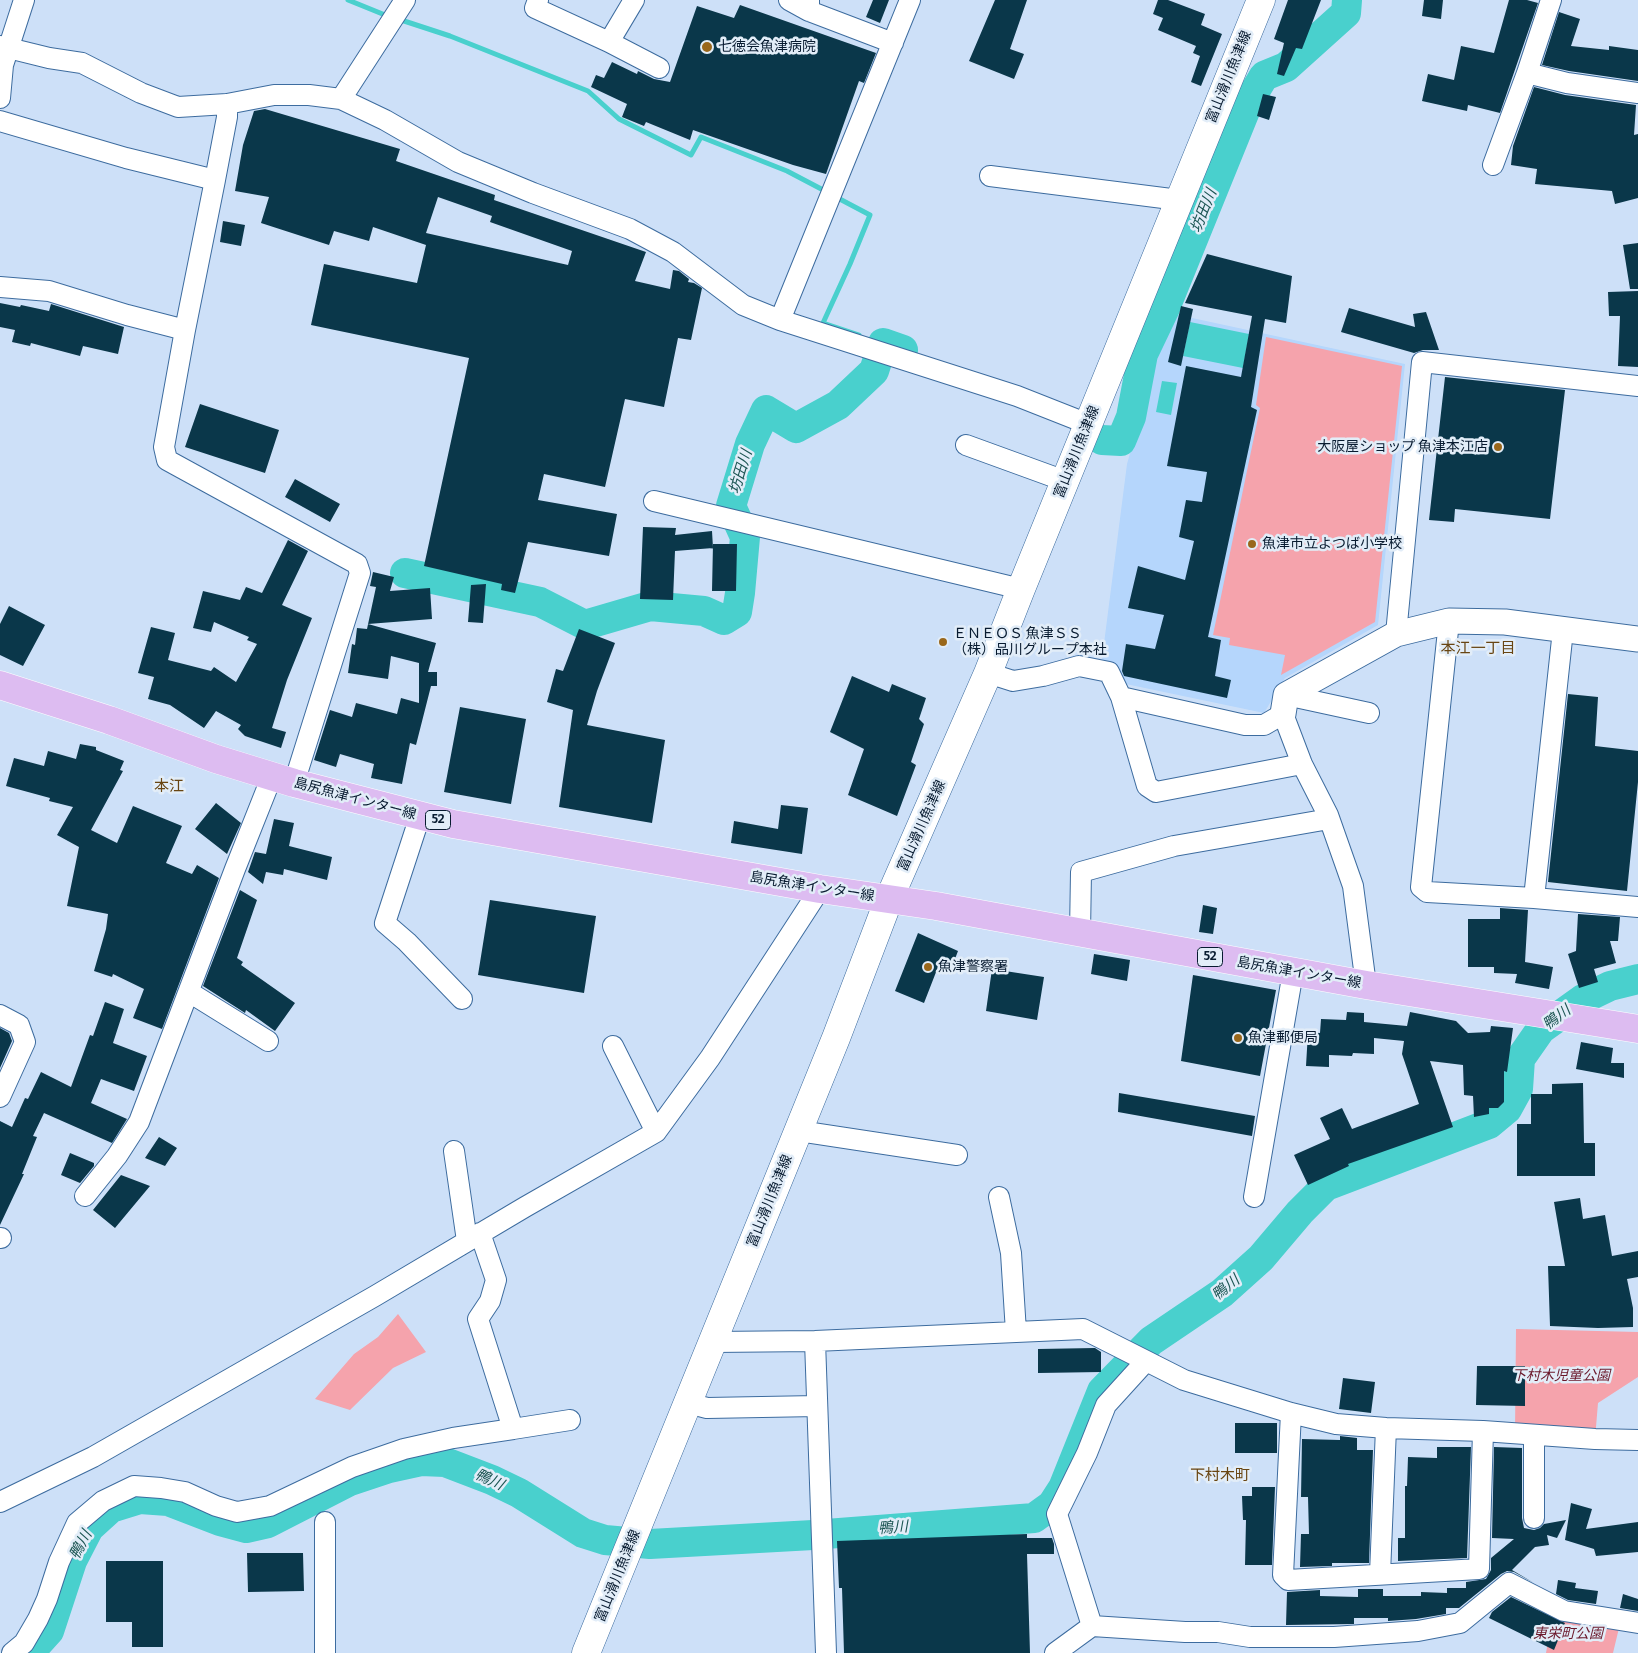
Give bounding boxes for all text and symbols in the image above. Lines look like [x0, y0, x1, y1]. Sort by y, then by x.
street label: 富山滑川魚津線 [1203, 28, 1255, 126]
place label: 七徳会魚津病院 [718, 39, 816, 55]
marker: 七徳会魚津病院 [700, 40, 714, 54]
water label: 坊田川 [1187, 187, 1221, 235]
street label: 富山滑川魚津線 [1051, 403, 1103, 501]
place label: 大阪屋ショップ 魚津本江店 [1317, 439, 1488, 455]
marker: 大阪屋ショップ 魚津本江店 [1492, 441, 1504, 453]
water label: 坊田川 [726, 448, 756, 496]
place label: 魚津市立よつば小学校 [1262, 536, 1402, 552]
marker: 魚津市立よつば小学校 [1246, 538, 1258, 550]
place label: ＥＮＥＯＳ 魚津ＳＳ （株）品川グループ本社 [953, 626, 1107, 658]
marker: ＥＮＥＯＳ 魚津ＳＳ （株）品川グループ本社 [937, 636, 949, 648]
district label: 本江一丁目 [1441, 640, 1515, 658]
street label: 島尻魚津インター線 [292, 775, 418, 823]
district label: 本江 [154, 778, 184, 796]
street label: 富山滑川魚津線 [894, 778, 950, 874]
road number: 52 [426, 810, 450, 830]
street label: 島尻魚津インター線 [748, 869, 876, 905]
road number: 52 [1198, 948, 1222, 966]
street label: 島尻魚津インター線 [1235, 954, 1363, 992]
place label: 魚津警察署 [938, 959, 1008, 975]
marker: 魚津警察署 [922, 961, 934, 973]
water label: 鴨川 [1540, 1002, 1574, 1034]
place label: 魚津郵便局 [1248, 1030, 1318, 1046]
marker: 魚津郵便局 [1232, 1032, 1244, 1044]
street label: 富山滑川魚津線 [744, 1152, 796, 1250]
water label: 鴨川 [1209, 1272, 1243, 1304]
park label: 下村木児童公園 [1512, 1368, 1610, 1384]
water label: 鴨川 [472, 1466, 506, 1494]
district label: 下村木町 [1190, 1467, 1250, 1485]
water label: 鴨川 [877, 1518, 909, 1538]
street label: 富山滑川魚津線 [592, 1527, 644, 1625]
water label: 鴨川 [66, 1528, 96, 1562]
park label: 東栄町公園 [1533, 1626, 1603, 1642]

